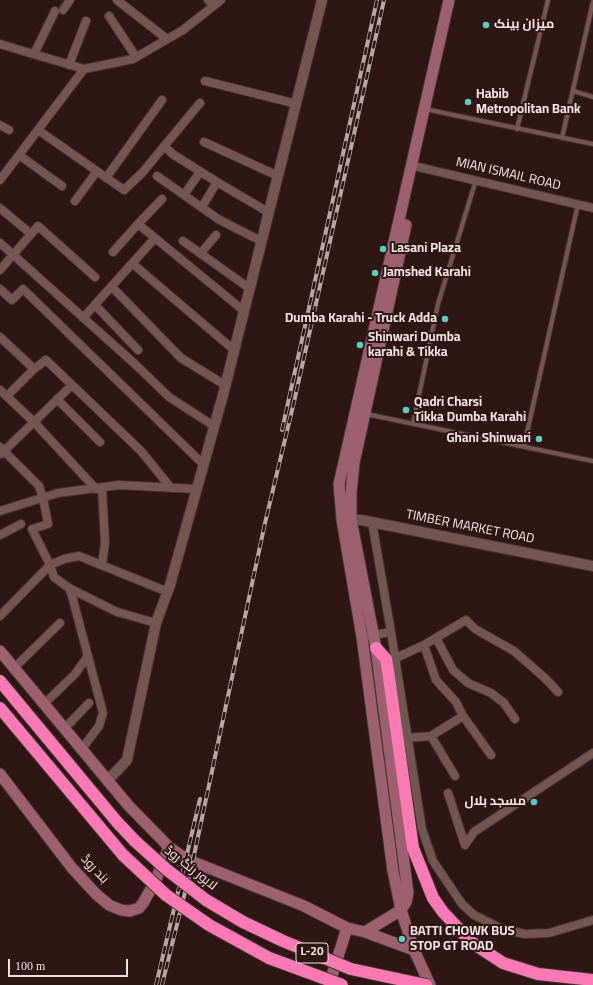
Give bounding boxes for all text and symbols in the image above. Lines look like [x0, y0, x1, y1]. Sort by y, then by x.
place label: میزان بینک [494, 17, 554, 33]
marker: میزان بینک [481, 20, 491, 30]
place label: Habib Metropolitan Bank [476, 87, 581, 118]
marker: Habib Metropolitan Bank [463, 97, 473, 107]
street label: MIAN ISMAIL ROAD [454, 155, 562, 195]
place label: Lasani Plaza [391, 241, 461, 257]
marker: Lasani Plaza [378, 244, 388, 254]
place label: Jamshed Karahi [383, 265, 471, 281]
marker: Jamshed Karahi [370, 268, 380, 278]
place label: Dumba Karahi - Truck Adda [285, 311, 437, 327]
marker: Dumba Karahi - Truck Adda [440, 314, 450, 324]
place label: Shinwari Dumba karahi & Tikka [368, 330, 461, 361]
marker: Shinwari Dumba karahi & Tikka [355, 340, 365, 350]
place label: Qadri Charsi Tikka Dumba Karahi [414, 395, 526, 426]
marker: Qadri Charsi Tikka Dumba Karahi [401, 405, 411, 415]
place label: Ghani Shinwari [446, 431, 531, 447]
marker: Ghani Shinwari [534, 434, 544, 444]
street label: TIMBER MARKET ROAD [404, 508, 536, 548]
place label: مسجد بلال [464, 794, 526, 810]
marker: مسجد بلال [529, 797, 539, 807]
street label: لاہور رنگ روڈ [160, 844, 220, 894]
street label: بند روڈ [77, 852, 111, 888]
place label: BATTI CHOWK BUS STOP GT ROAD [410, 924, 515, 955]
marker: BATTI CHOWK BUS STOP GT ROAD [397, 934, 407, 944]
road number: L-20 [296, 943, 328, 963]
scale bar [10, 951, 130, 977]
text: 100 m [15, 959, 45, 973]

